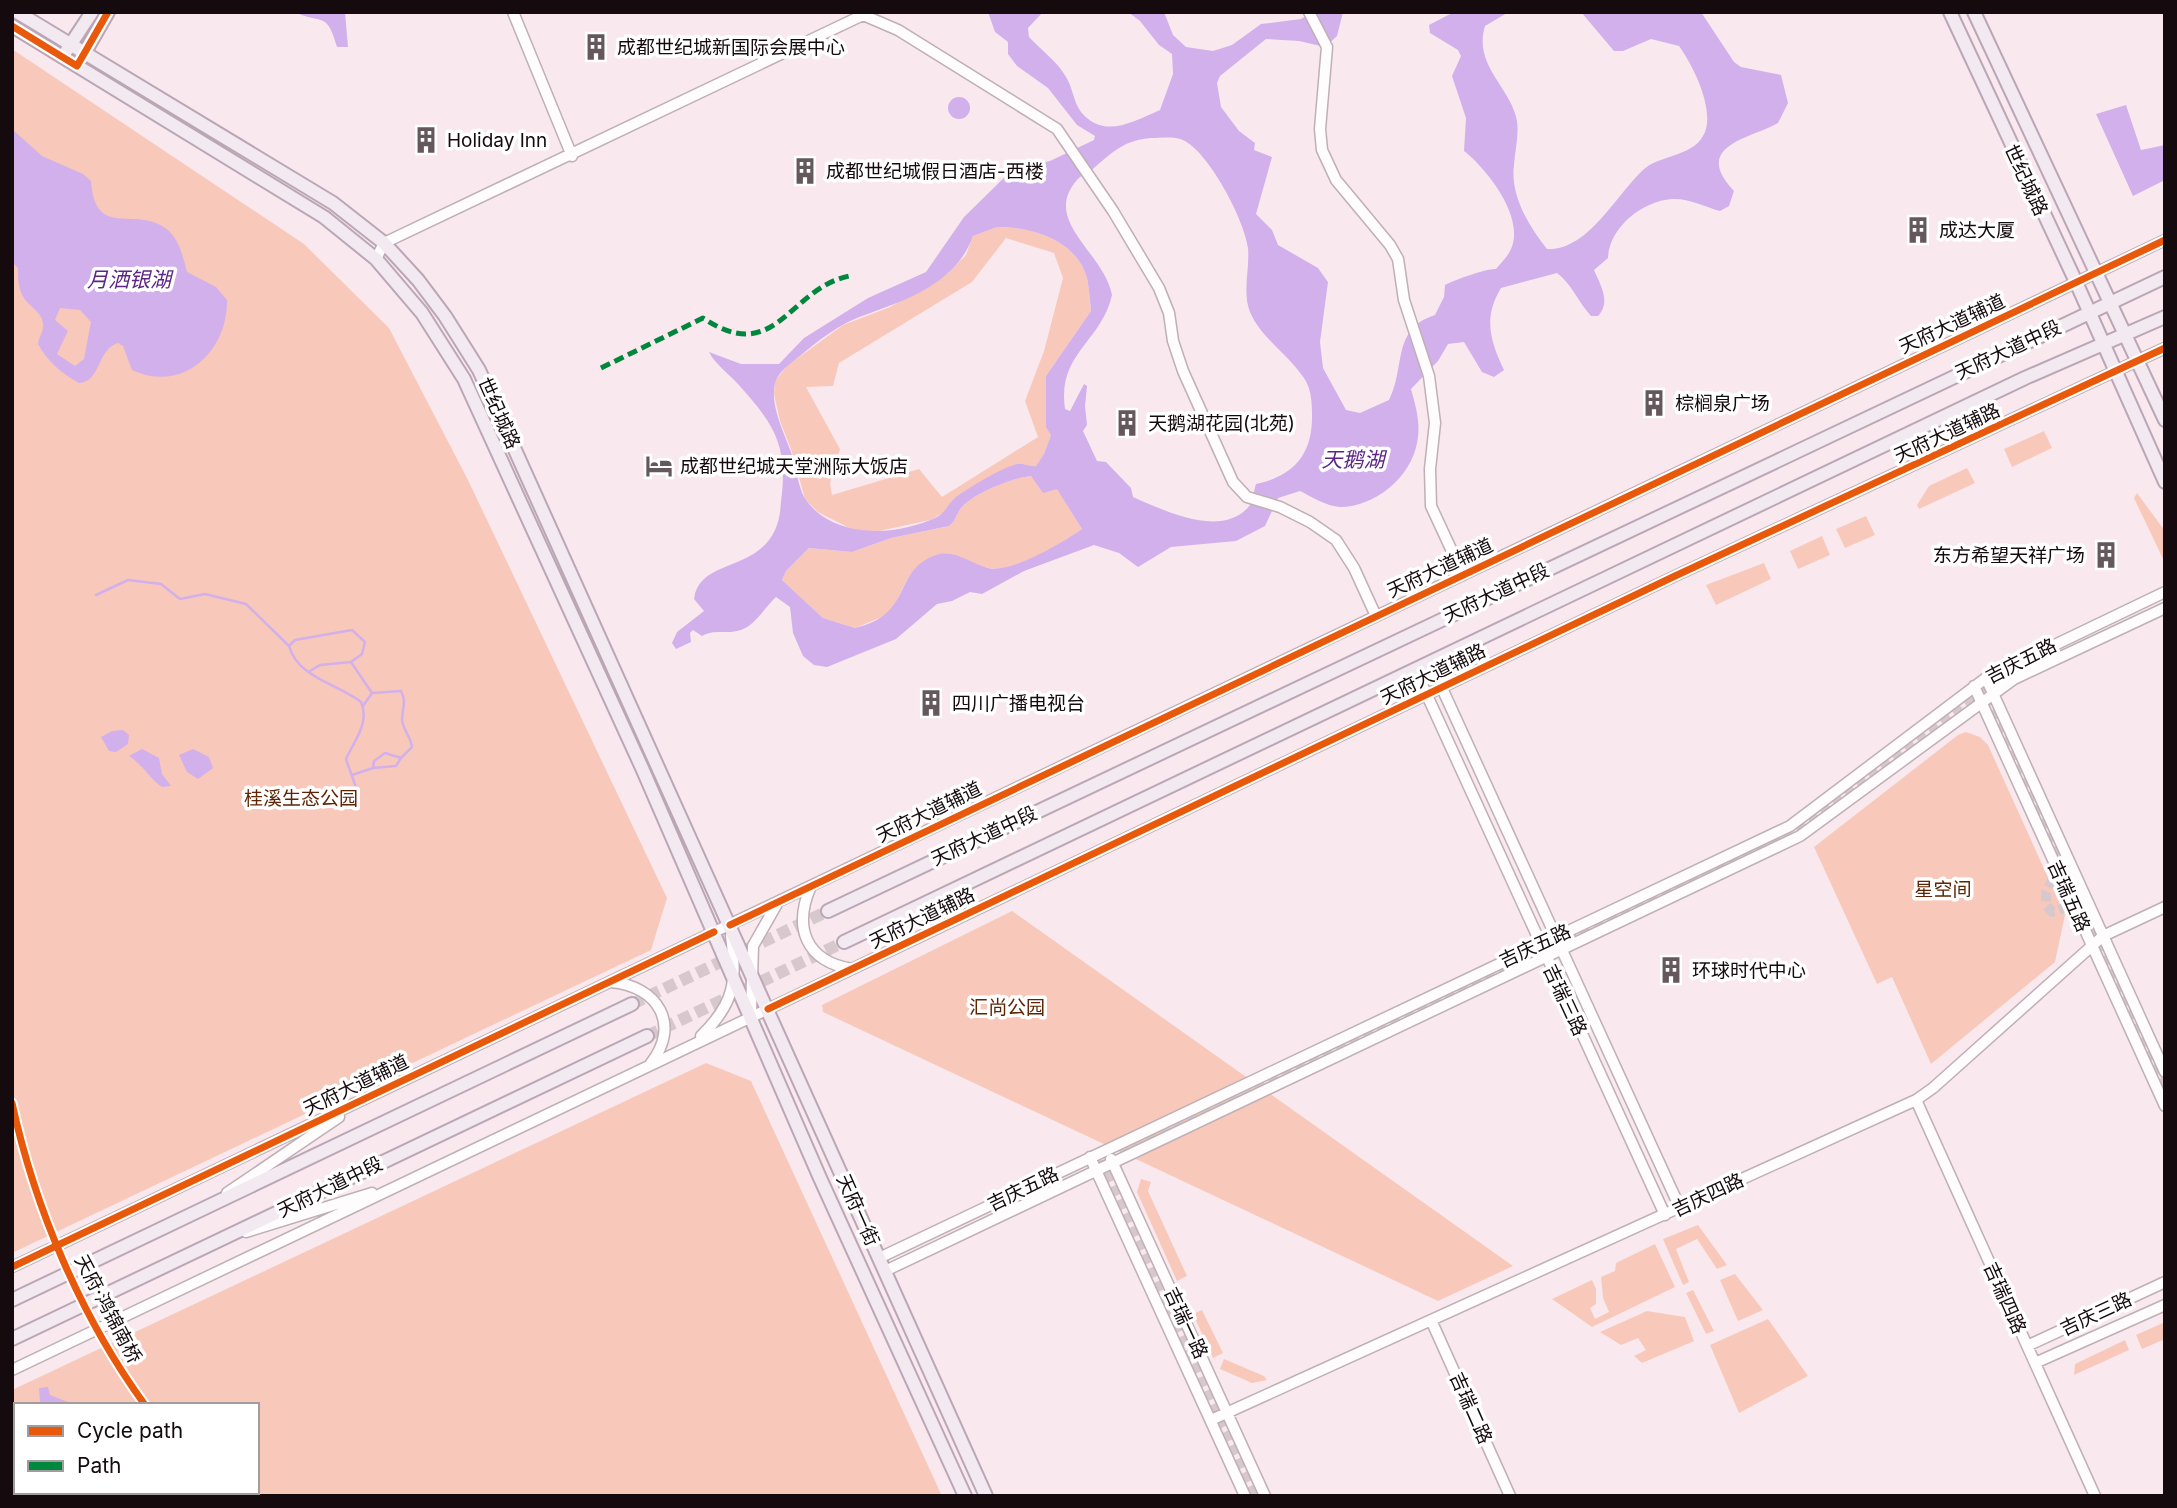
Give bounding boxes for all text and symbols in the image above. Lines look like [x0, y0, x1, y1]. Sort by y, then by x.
building icon: 成都世纪城新国际会展中心 [581, 32, 611, 62]
place label: 成都世纪城新国际会展中心 [617, 36, 845, 59]
building icon: Holiday Inn [411, 125, 441, 155]
place label: Holiday Inn [447, 129, 547, 152]
street label: 世纪城路 [2000, 141, 2052, 219]
building icon: 成都世纪城假日酒店-西楼 [790, 156, 820, 186]
place label: 成都世纪城假日酒店-西楼 [826, 160, 1044, 183]
building icon: 成达大厦 [1903, 215, 1933, 245]
place label: 成达大厦 [1939, 219, 2015, 242]
water label: 月洒银湖 [87, 267, 174, 292]
street label: 天府大道辅道 [1895, 289, 2009, 359]
street label: 天府大道中段 [1951, 315, 2065, 385]
street label: 世纪城路 [473, 374, 525, 452]
building icon: 棕榈泉广场 [1639, 388, 1669, 418]
place label: 棕榈泉广场 [1675, 392, 1770, 415]
street label: 天府大道辅路 [1890, 398, 2004, 468]
building icon: 天鹅湖花园(北苑) [1112, 408, 1142, 438]
place label: 天鹅湖花园(北苑) [1148, 412, 1295, 435]
water label: 天鹅湖 [1322, 447, 1387, 472]
hotel icon: 成都世纪城天堂洲际大饭店 [644, 451, 674, 481]
place label: 成都世纪城天堂洲际大饭店 [680, 455, 908, 478]
street label: 天府大道辅道 [1383, 533, 1497, 603]
building icon: 东方希望天祥广场 [2091, 540, 2121, 570]
place label: 东方希望天祥广场 [1933, 544, 2085, 567]
street label: 天府大道中段 [1439, 558, 1553, 628]
street label: 吉庆五路 [1982, 633, 2060, 689]
street label: 天府大道辅路 [1377, 639, 1489, 709]
building icon: 四川广播电视台 [916, 688, 946, 718]
place label: 四川广播电视台 [952, 692, 1085, 715]
street label: 天府大道辅道 [873, 777, 985, 847]
park label: 桂溪生态公园 [244, 787, 358, 810]
street label: 天府大道中段 [927, 801, 1041, 871]
street label: 吉瑞五路 [2043, 857, 2095, 935]
park label: 星空间 [1914, 878, 1972, 901]
street label: 天府大道辅路 [866, 883, 978, 953]
street label: 吉庆五路 [1496, 920, 1574, 972]
building icon: 环球时代中心 [1656, 955, 1686, 985]
place label: 环球时代中心 [1692, 959, 1806, 982]
street label: 吉瑞三路 [1539, 961, 1591, 1039]
park label: 汇尚公园 [969, 996, 1045, 1019]
street label: 天府大道辅道 [300, 1050, 412, 1120]
street label: 天府大道中段 [274, 1152, 386, 1222]
street label: 吉庆五路 [984, 1162, 1062, 1216]
street label: 吉庆四路 [1669, 1169, 1747, 1221]
street label: 天府一街 [832, 1171, 884, 1249]
street label: 天府·鸿锦南桥 [70, 1251, 146, 1367]
street label: 吉瑞四路 [1979, 1259, 2031, 1337]
street label: 吉瑞一路 [1160, 1284, 1212, 1362]
street label: 吉庆三路 [2057, 1288, 2135, 1340]
street label: 吉瑞二路 [1445, 1369, 1497, 1447]
legend [14, 1403, 259, 1494]
text: Cycle path [77, 1418, 183, 1443]
text: Path [77, 1453, 122, 1478]

